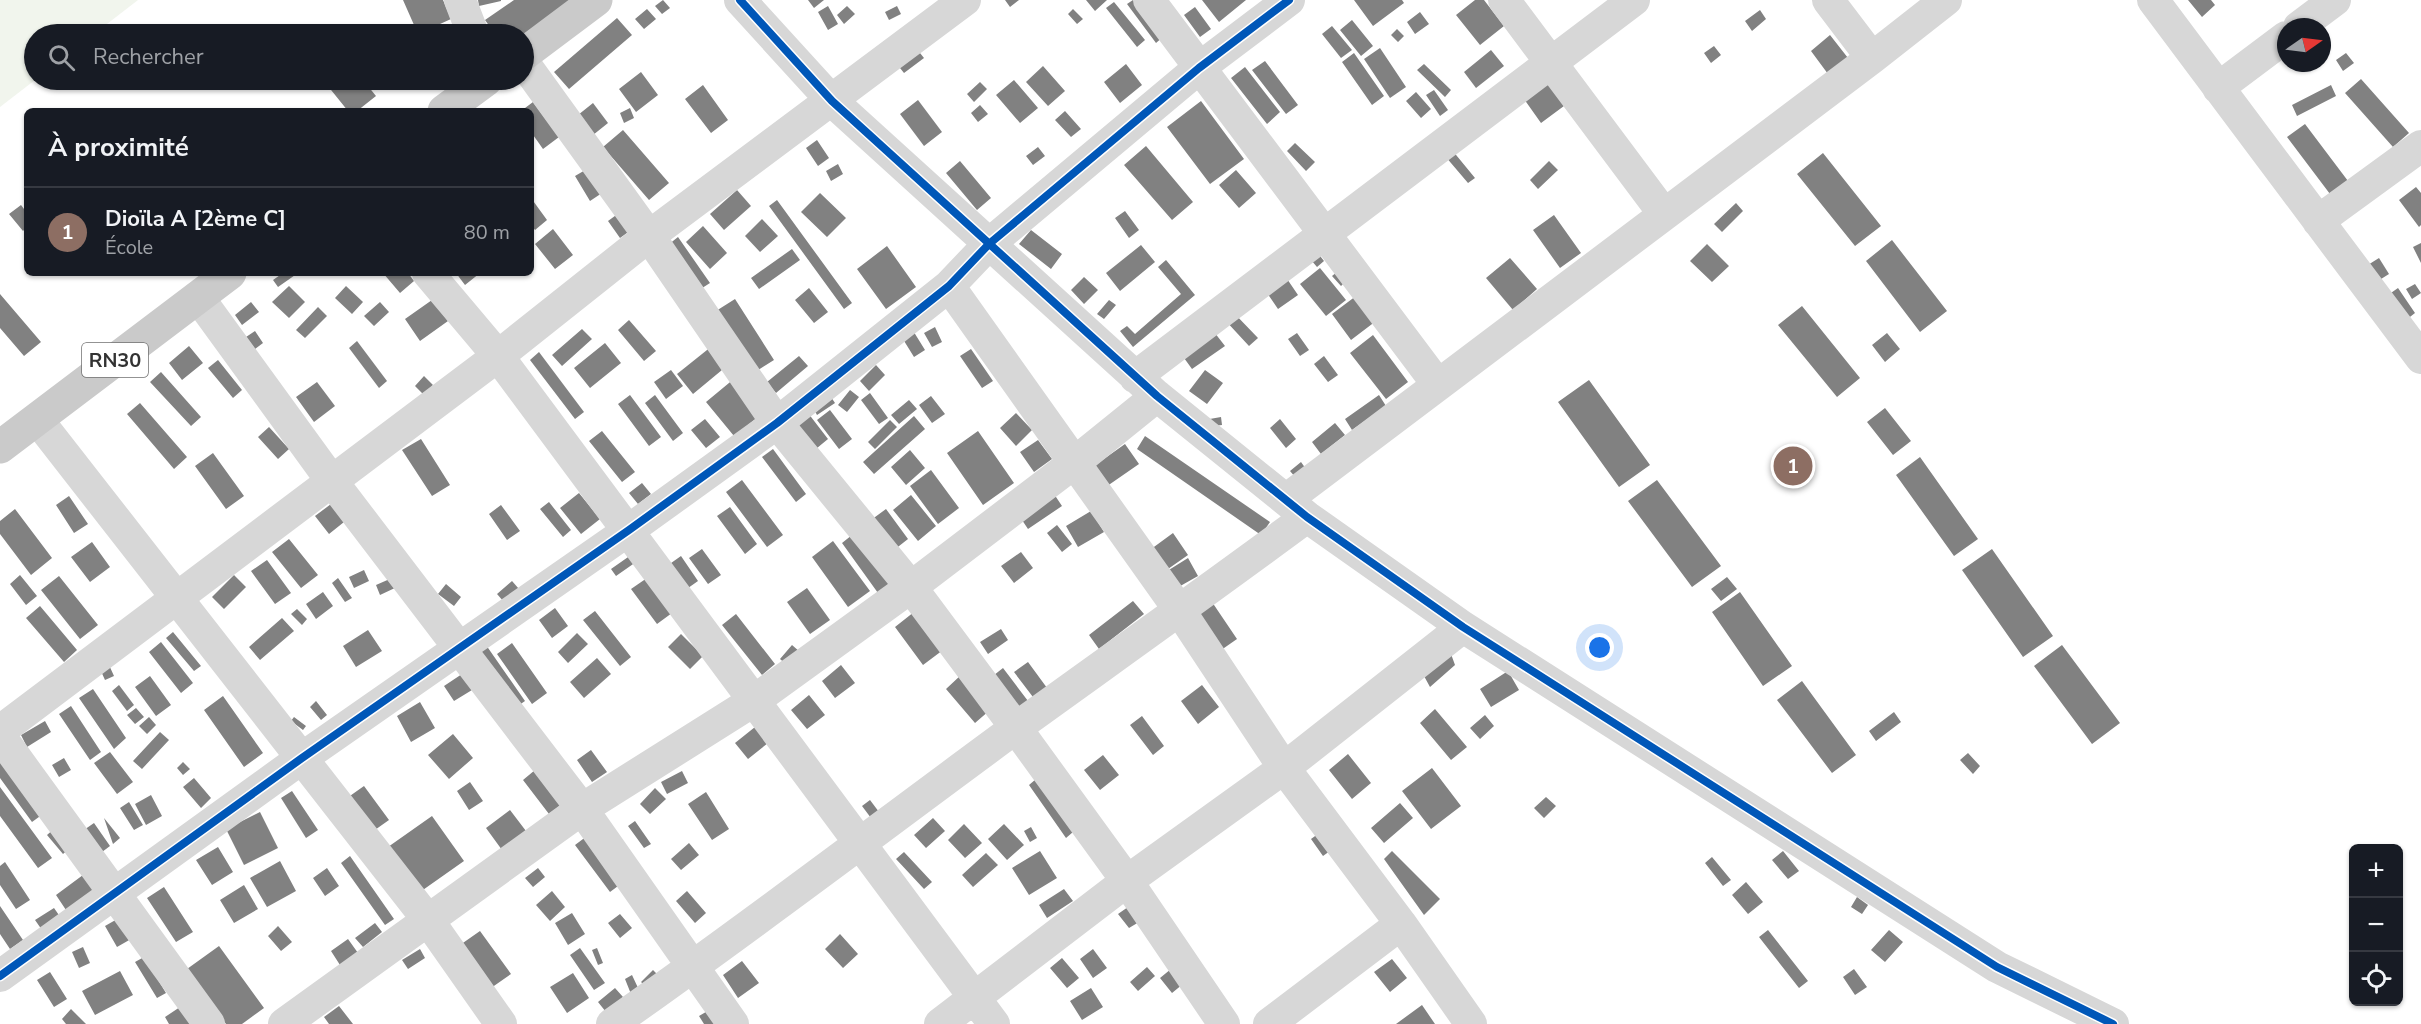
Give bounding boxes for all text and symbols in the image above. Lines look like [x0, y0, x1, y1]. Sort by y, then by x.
north arrow [2277, 18, 2331, 72]
search box [24, 24, 534, 90]
icon: search [45, 41, 78, 74]
text: Rechercher [93, 42, 204, 72]
text: À proximité [48, 130, 189, 165]
text: Dioïla A [2ème C] [105, 204, 286, 234]
text: 1 [62, 219, 74, 246]
text: 80 m [464, 219, 510, 246]
text: École [105, 234, 153, 261]
road number: RN30 [82, 343, 148, 377]
pin: 1 [1774, 444, 1812, 488]
your location [1585, 633, 1614, 662]
map controls [2349, 844, 2403, 1006]
button: + [2349, 844, 2403, 898]
button: − [2349, 898, 2403, 952]
button: locate [2349, 952, 2403, 1006]

